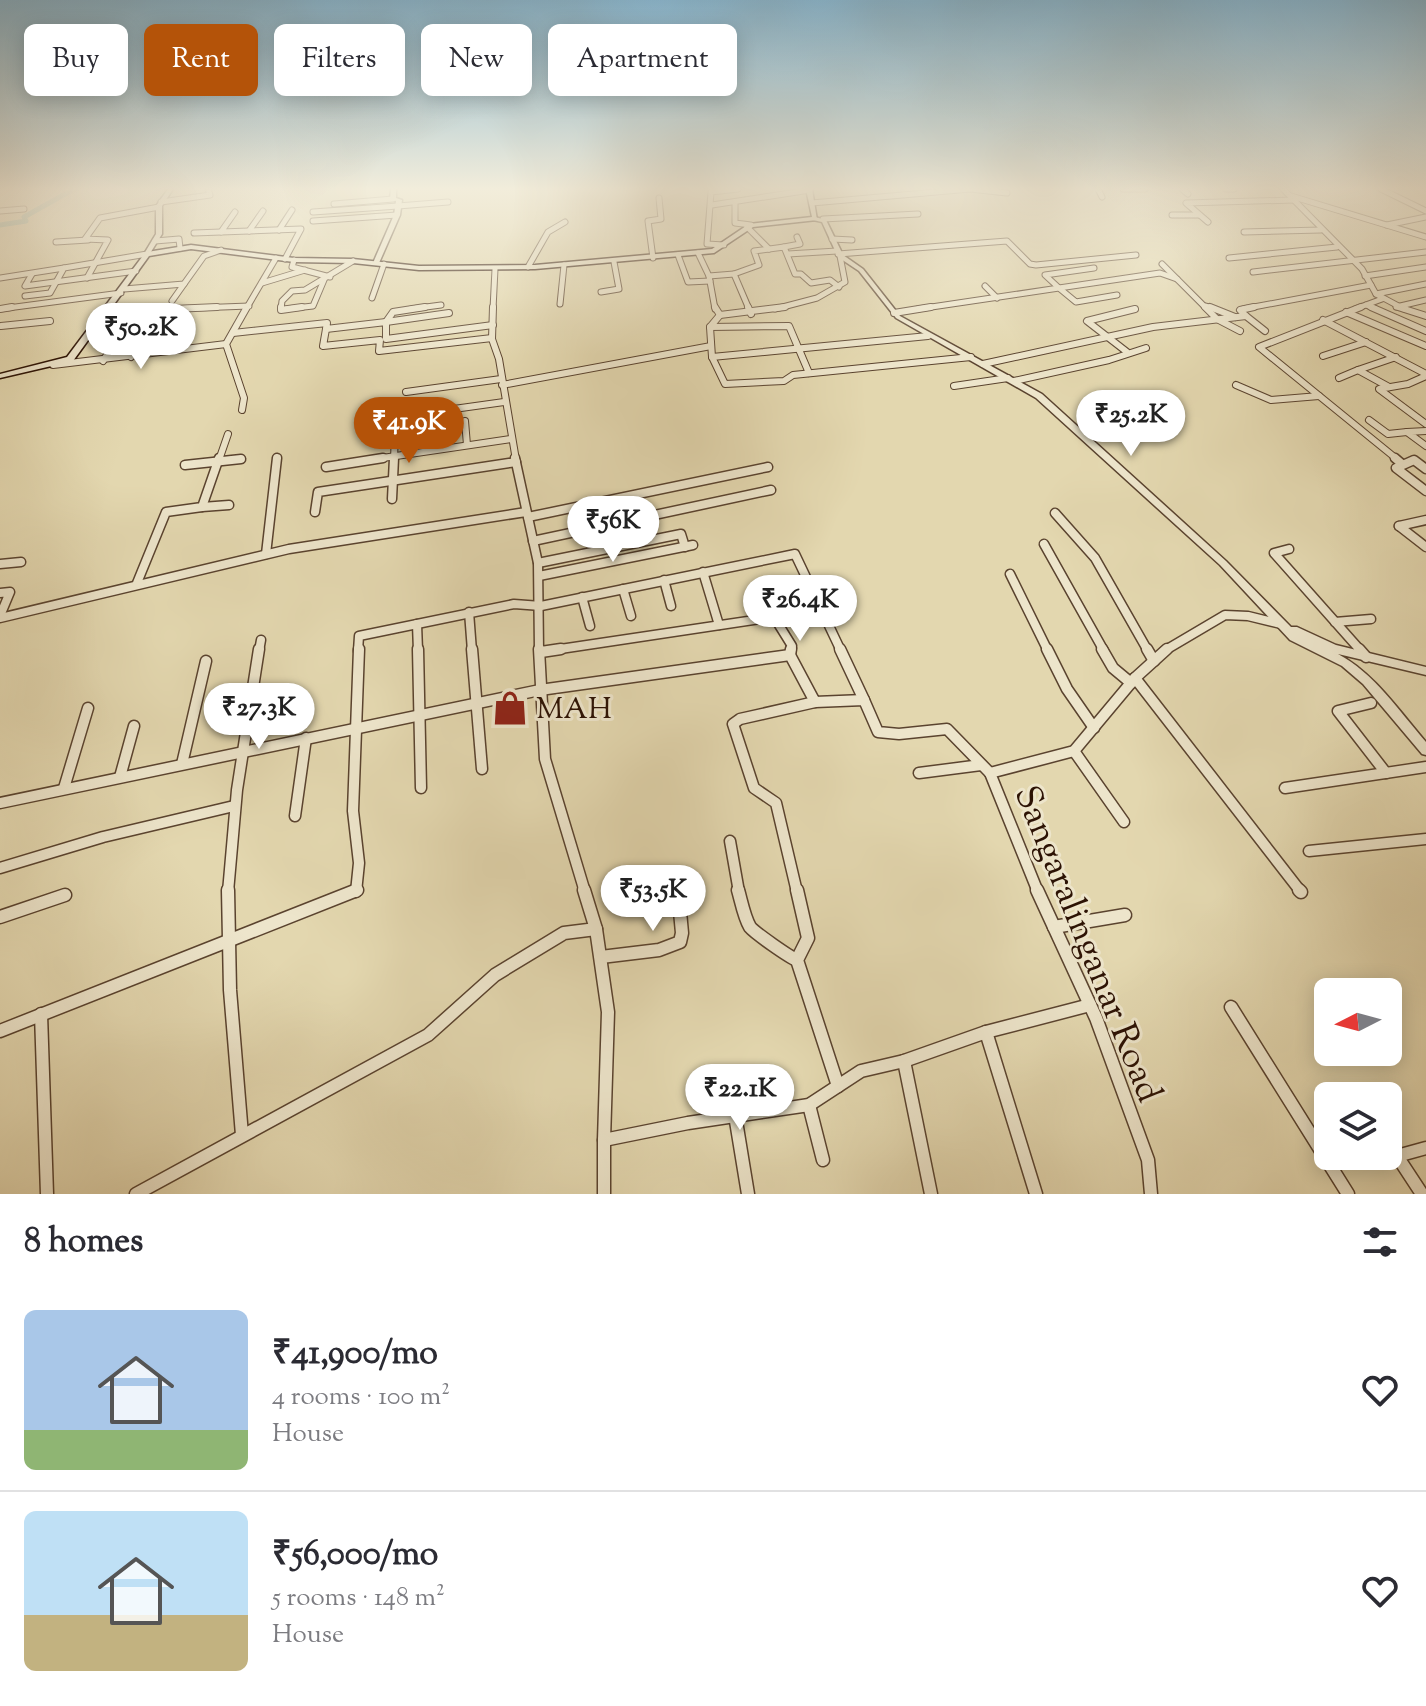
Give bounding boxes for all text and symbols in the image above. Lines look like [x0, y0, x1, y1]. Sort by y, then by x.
chip: Buy [24, 24, 128, 96]
chip: Rent [144, 24, 258, 96]
chip: Filters [274, 24, 405, 96]
chip: New [421, 24, 532, 96]
chip: Apartment [548, 24, 737, 96]
pin: ₹50.2K [76, 303, 206, 371]
text: ₹50.2K [104, 310, 178, 347]
pin: ₹25.2K [1066, 390, 1196, 458]
pin: ₹41.9K [344, 397, 474, 465]
text: ₹25.2K [1094, 397, 1168, 434]
text: ₹41.9K [372, 404, 446, 441]
pin: ₹56K [566, 496, 660, 564]
text: ₹56K [585, 503, 641, 540]
pin: ₹26.4K [735, 575, 865, 643]
text: ₹26.4K [761, 582, 839, 619]
pin: ₹27.3K [194, 683, 324, 751]
shop icon: MAH [491, 689, 529, 727]
place label: MAH [536, 689, 612, 732]
text: ₹27.3K [222, 690, 296, 727]
street label: Sangaralinganar Road [999, 778, 1174, 1111]
pin: ₹53.5K [588, 865, 718, 933]
text: ₹53.5K [619, 872, 687, 909]
north arrow [1314, 978, 1402, 1066]
map controls [1314, 978, 1402, 1170]
pin: ₹22.1K [675, 1064, 805, 1132]
text: ₹22.1K [703, 1071, 777, 1108]
button: layers [1314, 1082, 1402, 1170]
text: 8 homes [24, 1218, 143, 1267]
icon: filters [1358, 1220, 1402, 1264]
text: ₹41,900/mo [272, 1330, 438, 1379]
icon: home [88, 1342, 184, 1438]
icon: heart [1358, 1368, 1402, 1412]
text: 4 rooms · 100 m² [272, 1379, 450, 1416]
text: House [272, 1416, 344, 1453]
text: ₹56,000/mo [272, 1531, 438, 1580]
icon: home [88, 1543, 184, 1639]
icon: heart [1358, 1569, 1402, 1613]
text: 5 rooms · 148 m² [272, 1580, 445, 1617]
text: House [272, 1617, 344, 1654]

